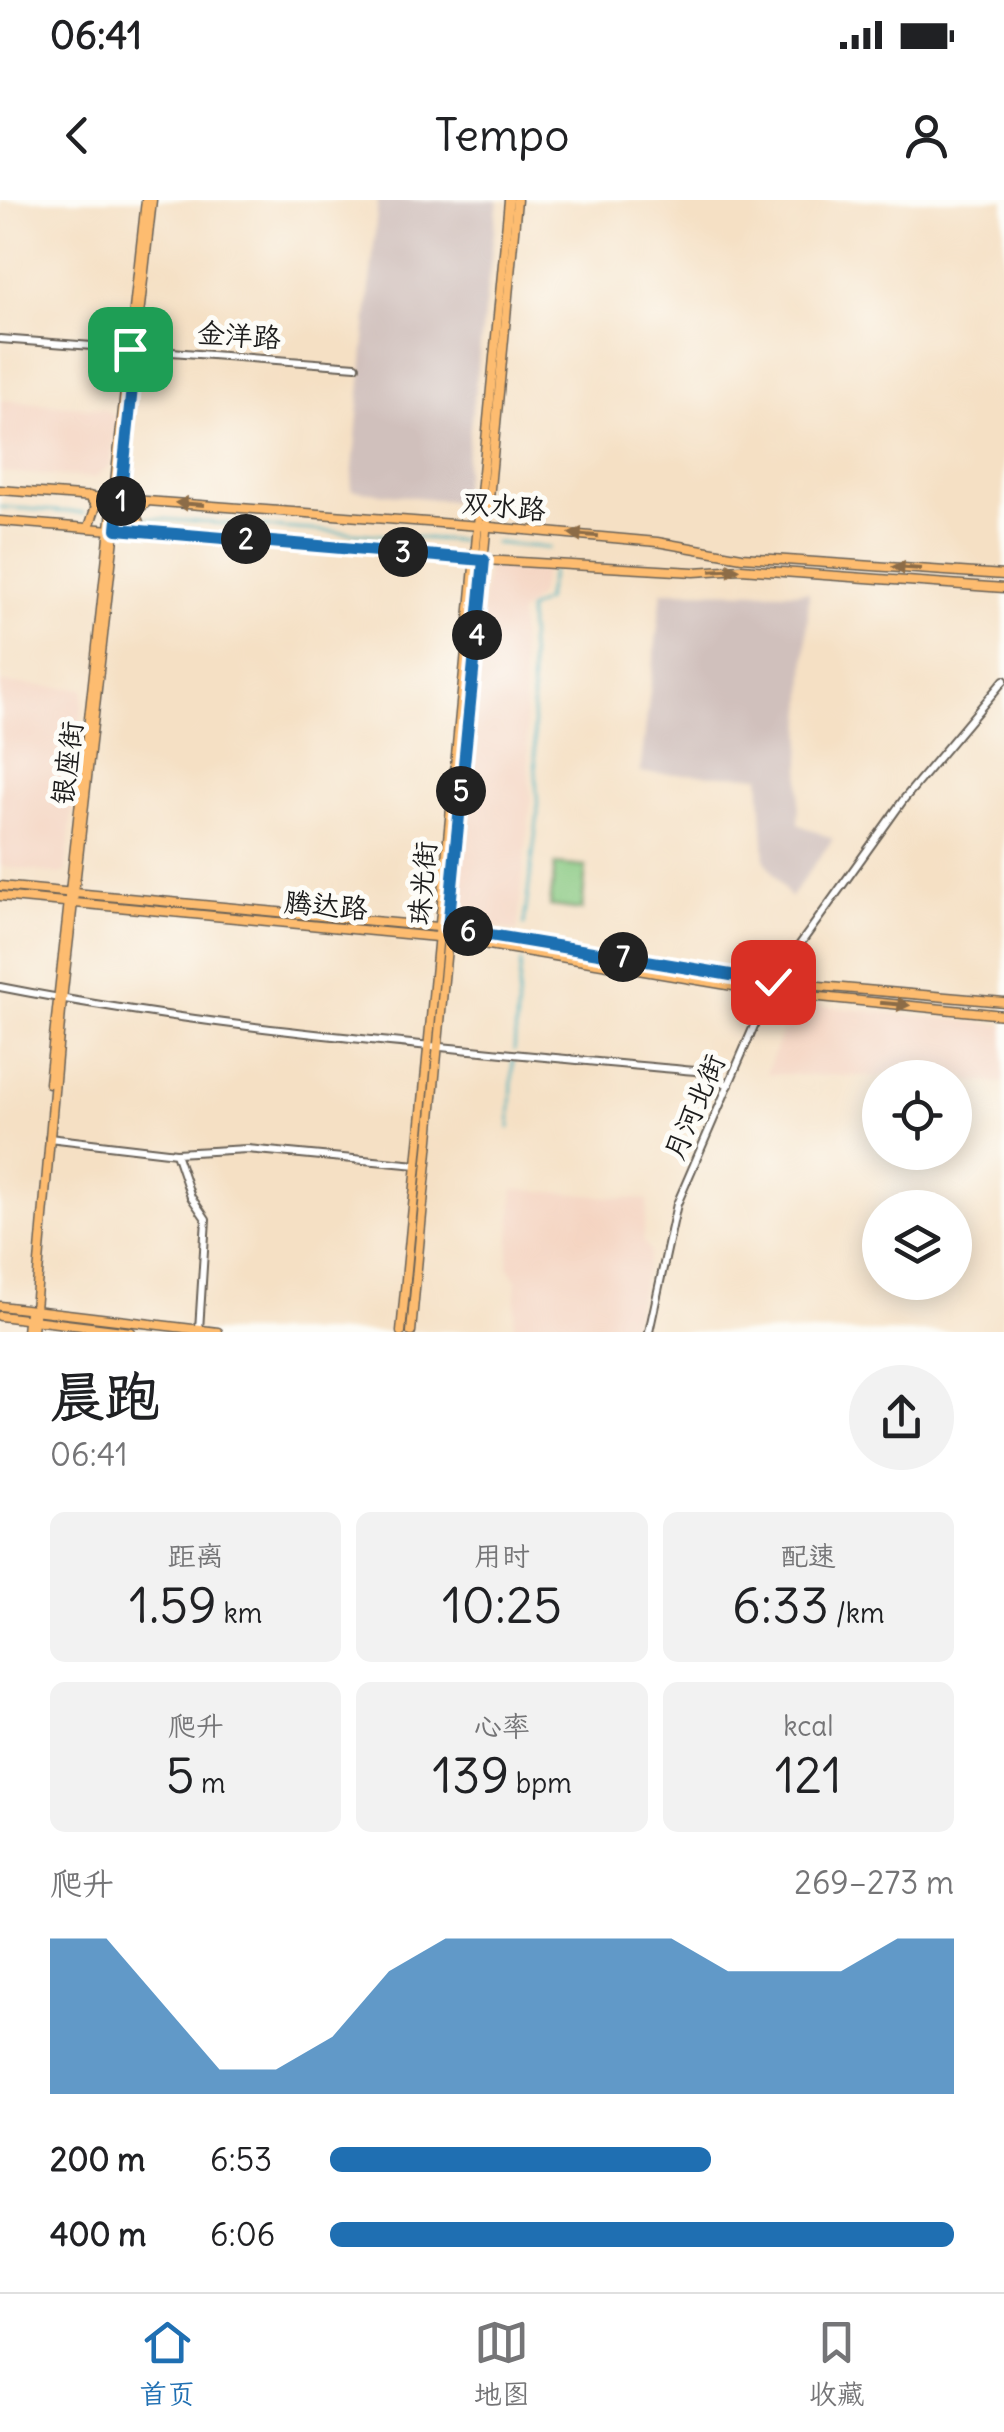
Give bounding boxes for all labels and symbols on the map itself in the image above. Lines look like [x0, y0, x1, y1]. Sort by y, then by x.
pin [88, 307, 173, 392]
street label: 金洋路 [196, 314, 282, 356]
pin: 1 [96, 476, 146, 526]
street label: 双水路 [461, 484, 547, 528]
one-way arrow [174, 496, 205, 512]
pin: 2 [221, 514, 271, 564]
pin: 3 [378, 527, 428, 577]
one-way arrow [567, 527, 599, 543]
one-way arrow [890, 560, 922, 576]
one-way arrow [710, 562, 742, 578]
pin: 4 [452, 610, 502, 660]
street label: 银座街 [44, 719, 90, 807]
pin: 5 [436, 766, 486, 816]
street label: 珠光街 [400, 840, 444, 926]
street label: 腾达路 [283, 883, 369, 927]
pin: 6 [443, 906, 493, 956]
pin: 7 [598, 932, 648, 982]
pin [731, 940, 816, 1025]
one-way arrow [880, 996, 912, 1012]
street label: 月河北街 [656, 1048, 732, 1166]

